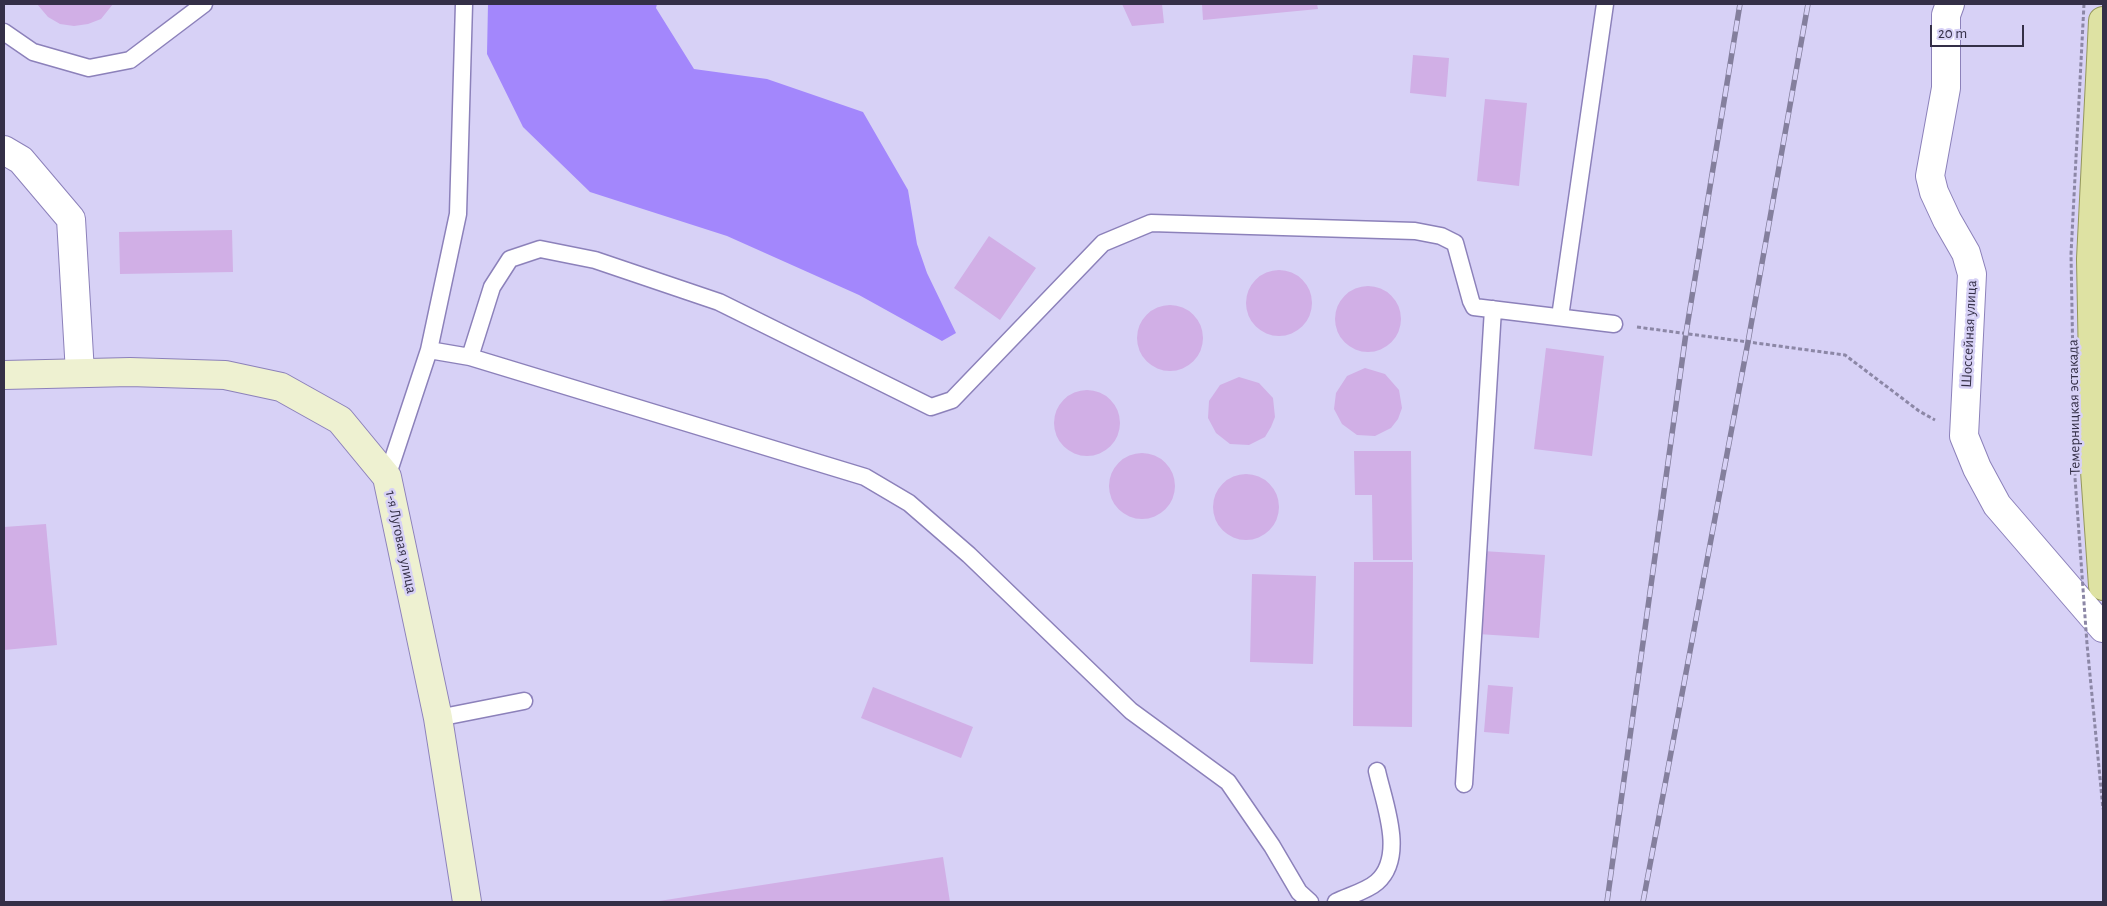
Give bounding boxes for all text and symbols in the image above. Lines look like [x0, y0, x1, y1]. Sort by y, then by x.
scale bar [1932, 15, 2026, 47]
text: 20 m [1938, 26, 1967, 41]
street label: Шоссейная улица [1957, 280, 1981, 388]
street label: Темерницкая эстакада [2064, 339, 2084, 475]
street label: 1-я Луговая улица [381, 489, 421, 595]

